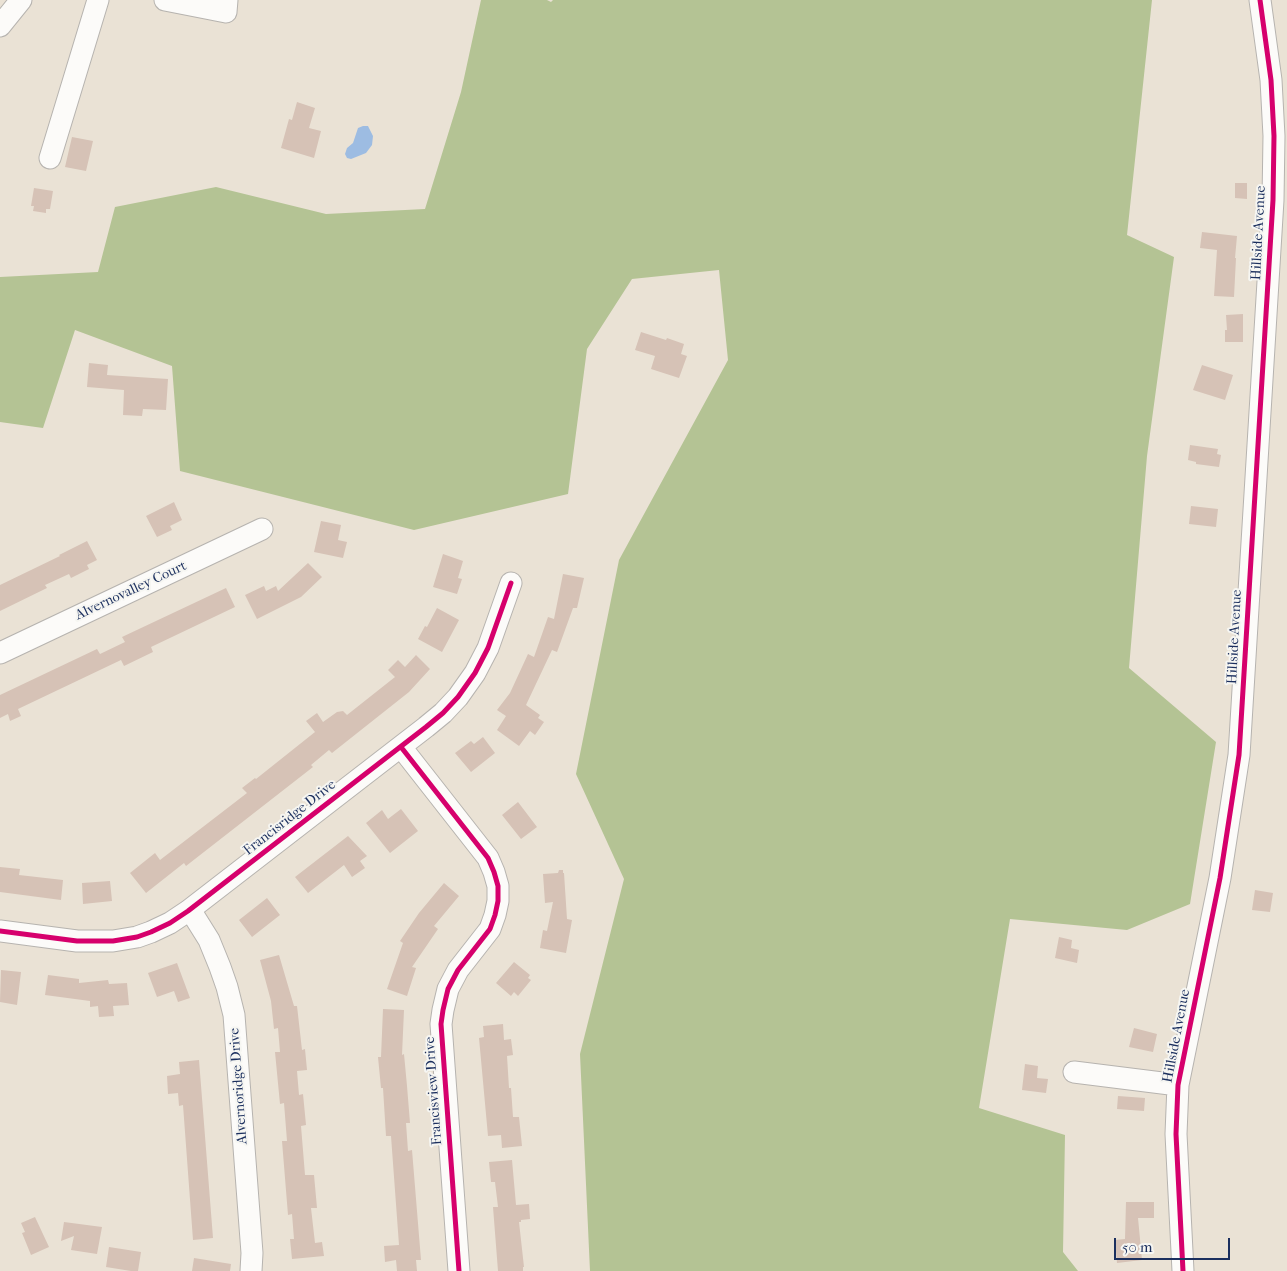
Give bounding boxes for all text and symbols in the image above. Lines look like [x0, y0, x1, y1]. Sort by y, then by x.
street label: Hillside Avenue [1248, 185, 1270, 281]
street label: Alvernovalley Court [73, 558, 189, 624]
street label: Hillside Avenue [1224, 589, 1246, 685]
street label: Francisridge Drive [240, 777, 340, 859]
street label: Hillside Avenue [1160, 988, 1194, 1084]
street label: Alvernoridge Drive [227, 1027, 251, 1145]
street label: Francisview Drive [422, 1036, 446, 1146]
scale bar [1117, 1228, 1233, 1260]
text: 50 m [1122, 1238, 1152, 1256]

